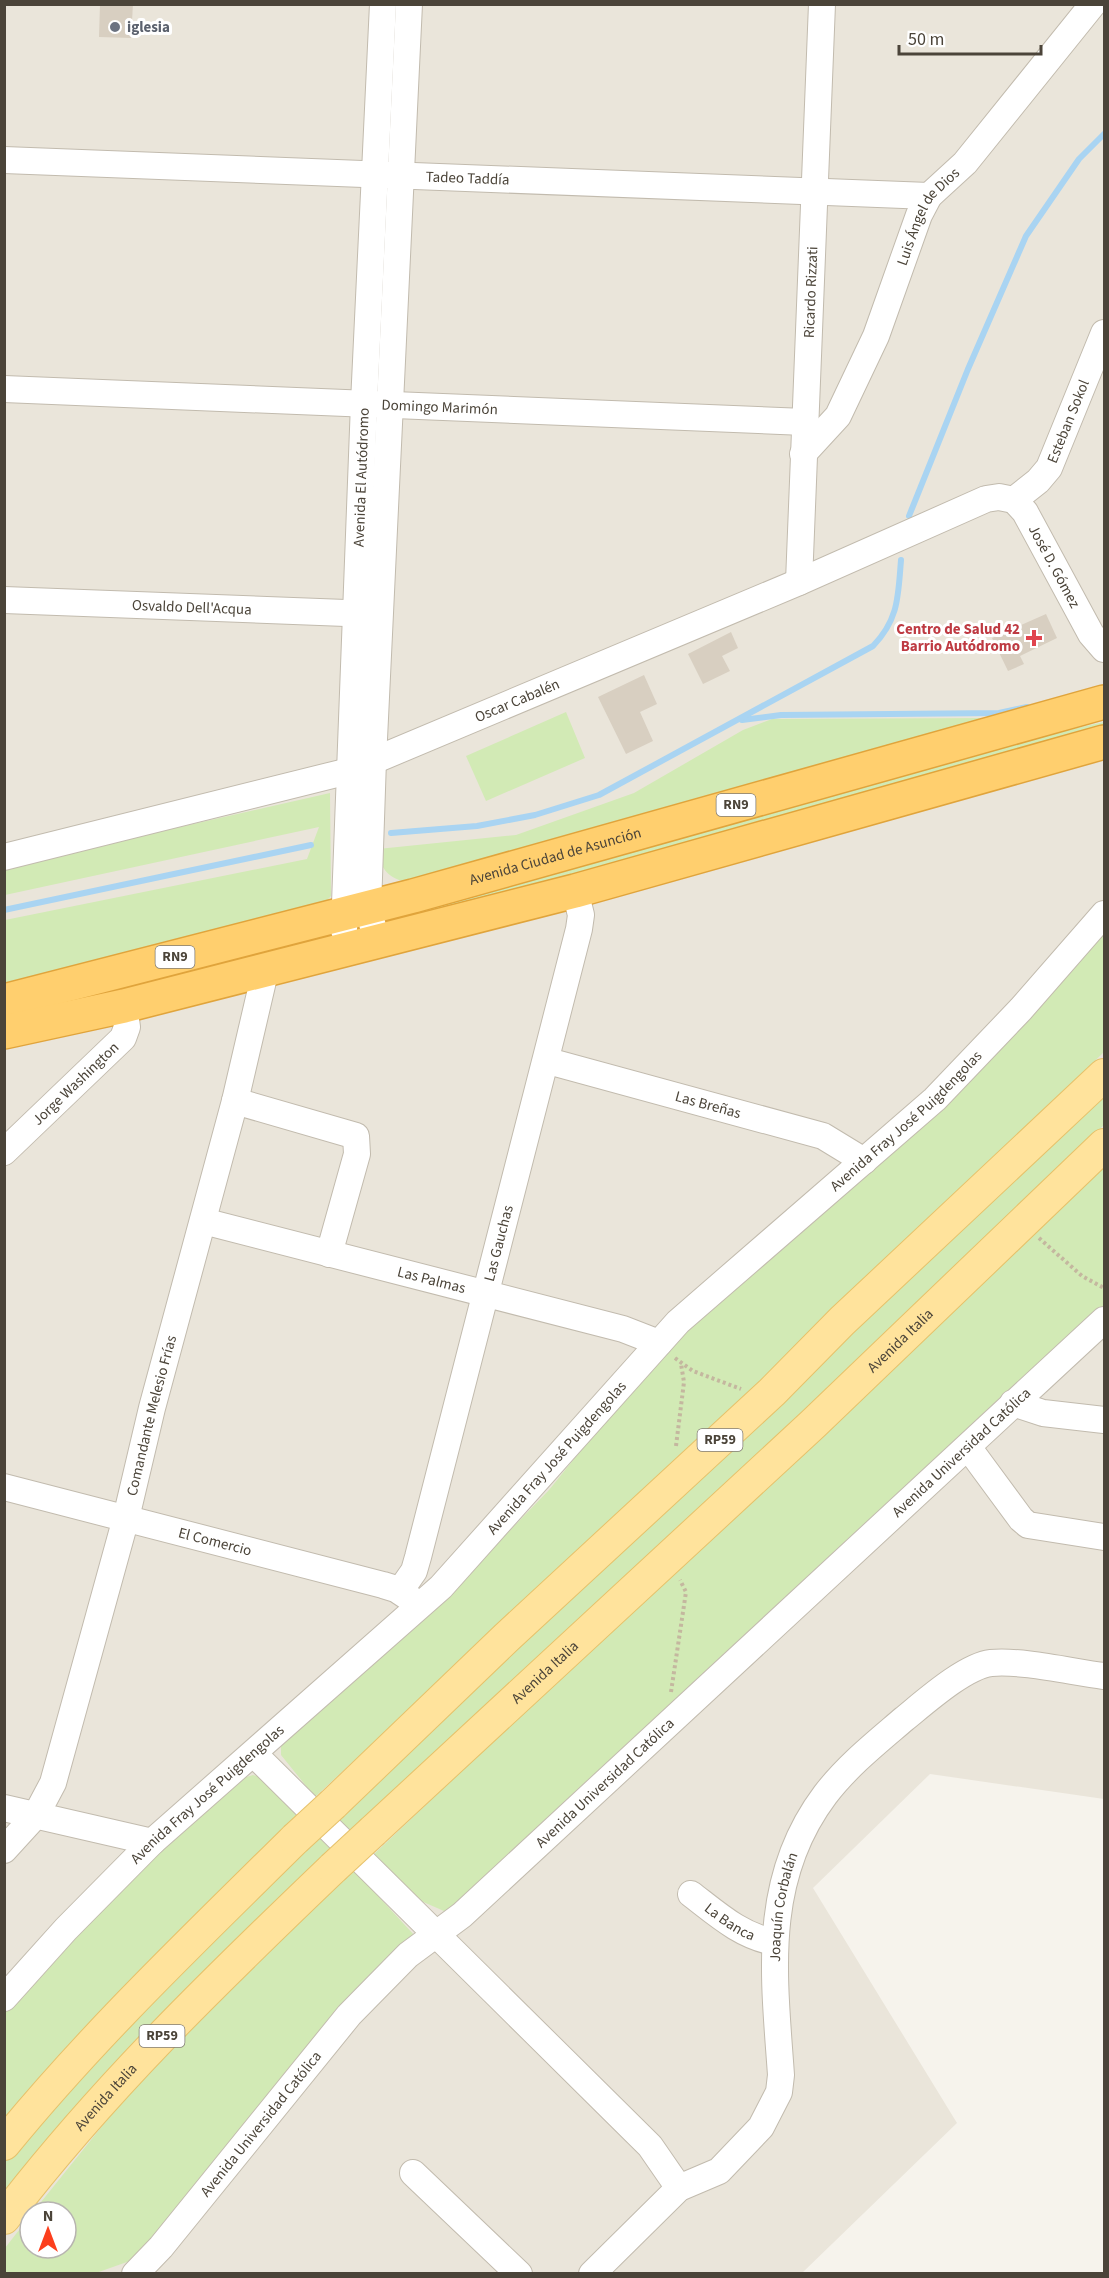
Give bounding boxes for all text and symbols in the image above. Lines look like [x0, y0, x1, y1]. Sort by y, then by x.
place label: iglesia [127, 17, 170, 38]
scale bar [899, 18, 1042, 56]
marker: iglesia [108, 20, 122, 34]
text: 50 m [908, 27, 944, 52]
street label: Luis Ángel de Dios [891, 162, 964, 268]
street label: Tadeo Taddía [425, 166, 510, 190]
street label: Ricardo Rizzati [798, 246, 823, 339]
street label: Esteban Sokol [1042, 376, 1094, 466]
street label: Domingo Marimón [381, 394, 498, 420]
street label: Avenida El Autódromo [348, 407, 374, 547]
street label: José D. Gómez [1023, 521, 1085, 612]
street label: Osvaldo Dell'Acqua [132, 594, 252, 620]
place label: Centro de Salud 42 Barrio Autódromo [896, 619, 1020, 657]
marker: Centro de Salud 42 Barrio Autódromo [1025, 629, 1043, 647]
street label: Oscar Cabalén [472, 673, 563, 727]
road number: RN9 [716, 794, 756, 816]
street label: Avenida Ciudad de Asunción [467, 822, 644, 890]
road number: RN9 [156, 946, 195, 968]
street label: Jorge Washington [28, 1037, 123, 1130]
street label: Avenida Fray José Puigdengolas [825, 1046, 987, 1196]
street label: Las Breñas [673, 1086, 744, 1124]
street label: Las Gauchas [479, 1203, 518, 1284]
street label: Las Palmas [395, 1261, 468, 1299]
street label: Avenida Italia [862, 1304, 938, 1377]
street label: Comandante Melesio Frías [121, 1333, 182, 1498]
street label: Avenida Fray José Puigdengolas [482, 1376, 631, 1539]
street label: Avenida Universidad Católica [887, 1383, 1035, 1522]
road number: RP59 [698, 1429, 742, 1451]
street label: El Comercio [176, 1522, 254, 1561]
street label: Avenida Italia [507, 1636, 583, 1709]
street label: Avenida Universidad Católica [531, 1713, 679, 1852]
street label: Avenida Fray José Puigdengolas [126, 1720, 289, 1869]
street label: Joaquín Corbalán [764, 1849, 803, 1962]
street label: La Banca [700, 1898, 759, 1946]
road number: RP59 [140, 2025, 184, 2047]
street label: Avenida Universidad Católica [195, 2046, 326, 2201]
street label: Avenida Italia [69, 2059, 142, 2135]
north arrow [18, 2200, 78, 2260]
text: N [43, 2205, 53, 2227]

